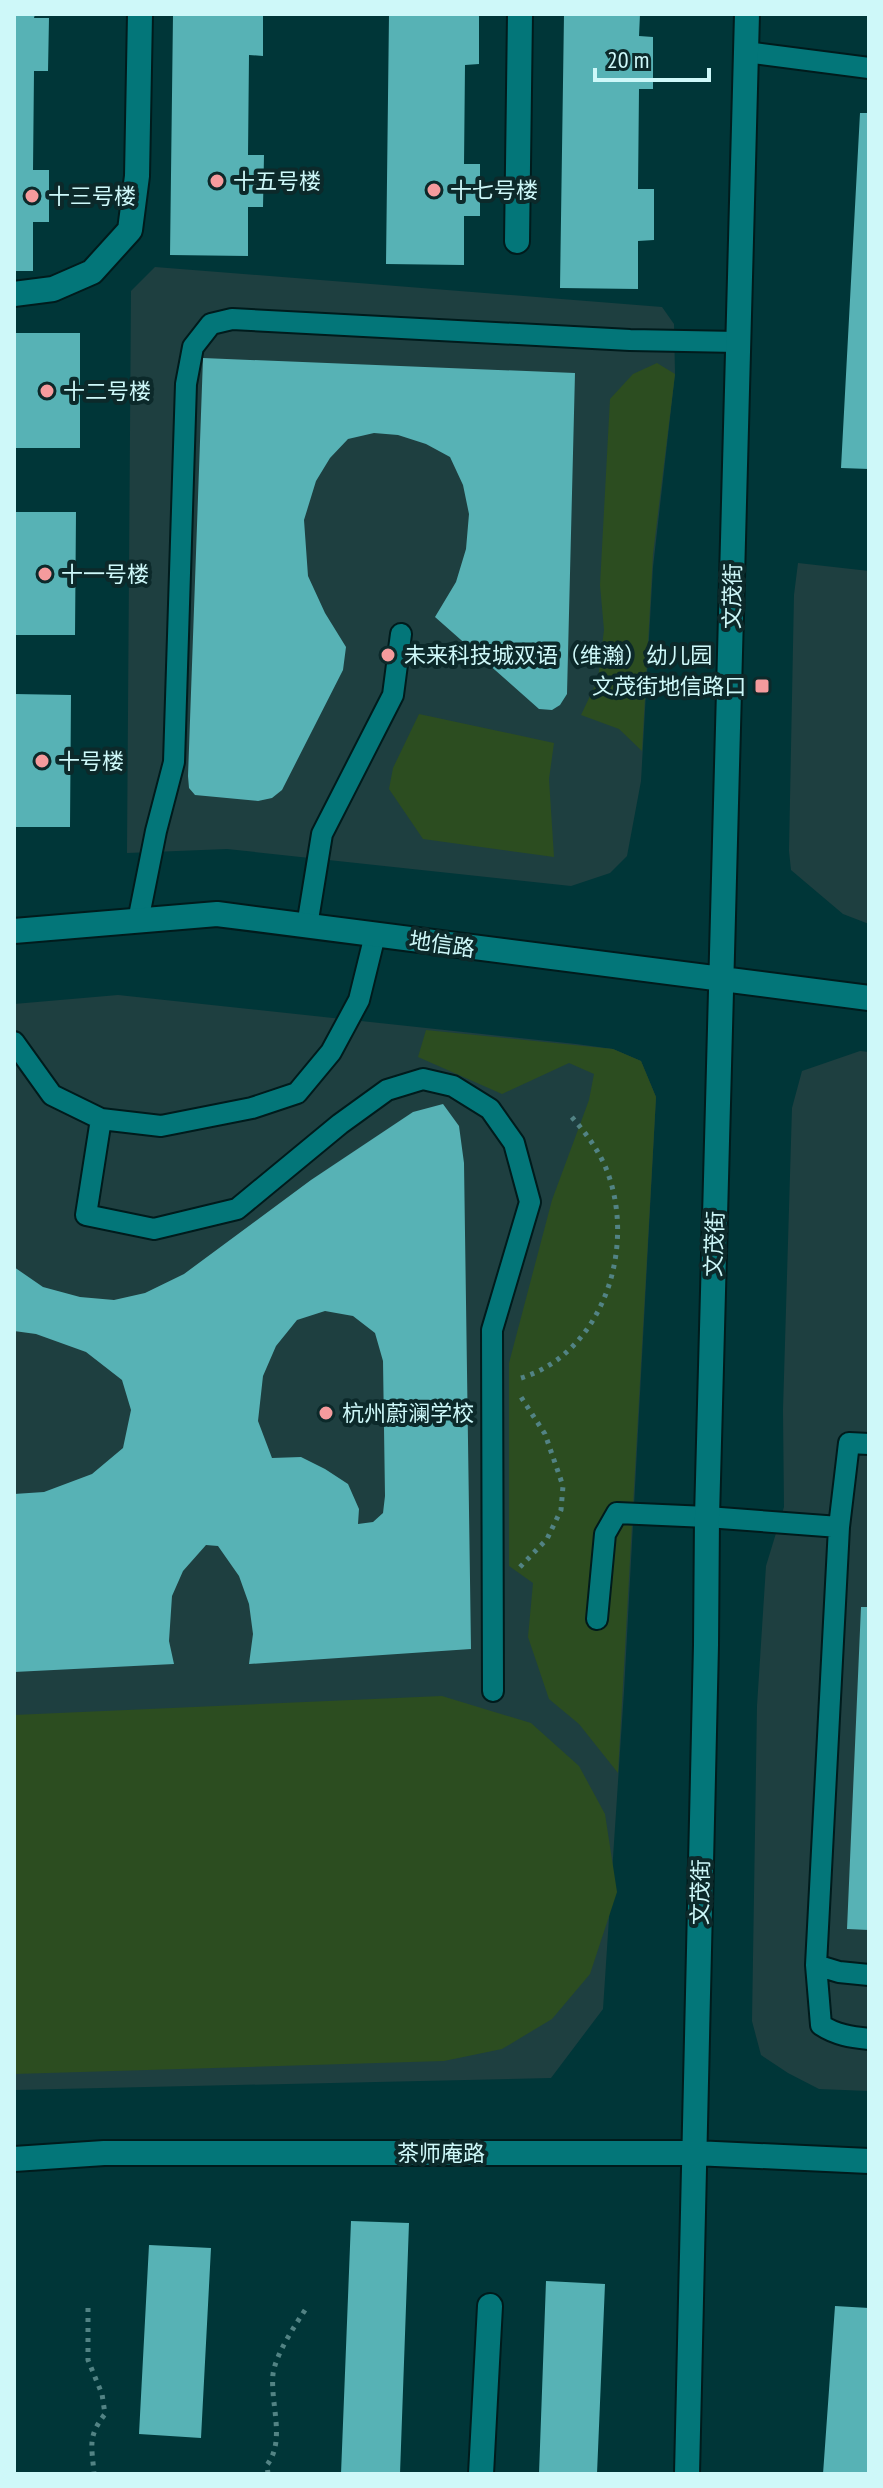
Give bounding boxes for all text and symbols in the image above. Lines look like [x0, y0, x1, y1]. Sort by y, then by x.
scale bar [595, 32, 709, 82]
text: 20 m [607, 44, 649, 75]
place label: 十五号楼 [233, 167, 321, 195]
marker: 十五号楼 [208, 172, 226, 190]
place label: 十七号楼 [450, 176, 538, 204]
marker: 十七号楼 [425, 181, 443, 199]
place label: 十三号楼 [48, 182, 136, 210]
marker: 十三号楼 [23, 187, 41, 205]
place label: 十二号楼 [63, 377, 151, 405]
marker: 十二号楼 [38, 382, 56, 400]
place label: 十一号楼 [61, 560, 149, 588]
street label: 文茂街 [717, 563, 747, 629]
marker: 十一号楼 [36, 565, 54, 583]
place label: 未来科技城双语（维瀚）幼儿园 [404, 641, 712, 669]
marker: 未来科技城双语（维瀚）幼儿园 [379, 646, 397, 664]
place label: 文茂街地信路口 [592, 672, 746, 700]
marker: 文茂街地信路口 [753, 677, 771, 695]
place label: 十号楼 [58, 747, 124, 775]
marker: 十号楼 [33, 752, 51, 770]
street label: 地信路 [407, 926, 477, 962]
street label: 文茂街 [699, 1211, 729, 1277]
place label: 杭州蔚澜学校 [342, 1399, 474, 1427]
marker: 杭州蔚澜学校 [317, 1404, 335, 1422]
street label: 文茂街 [685, 1859, 715, 1925]
street label: 茶师庵路 [397, 2139, 485, 2167]

